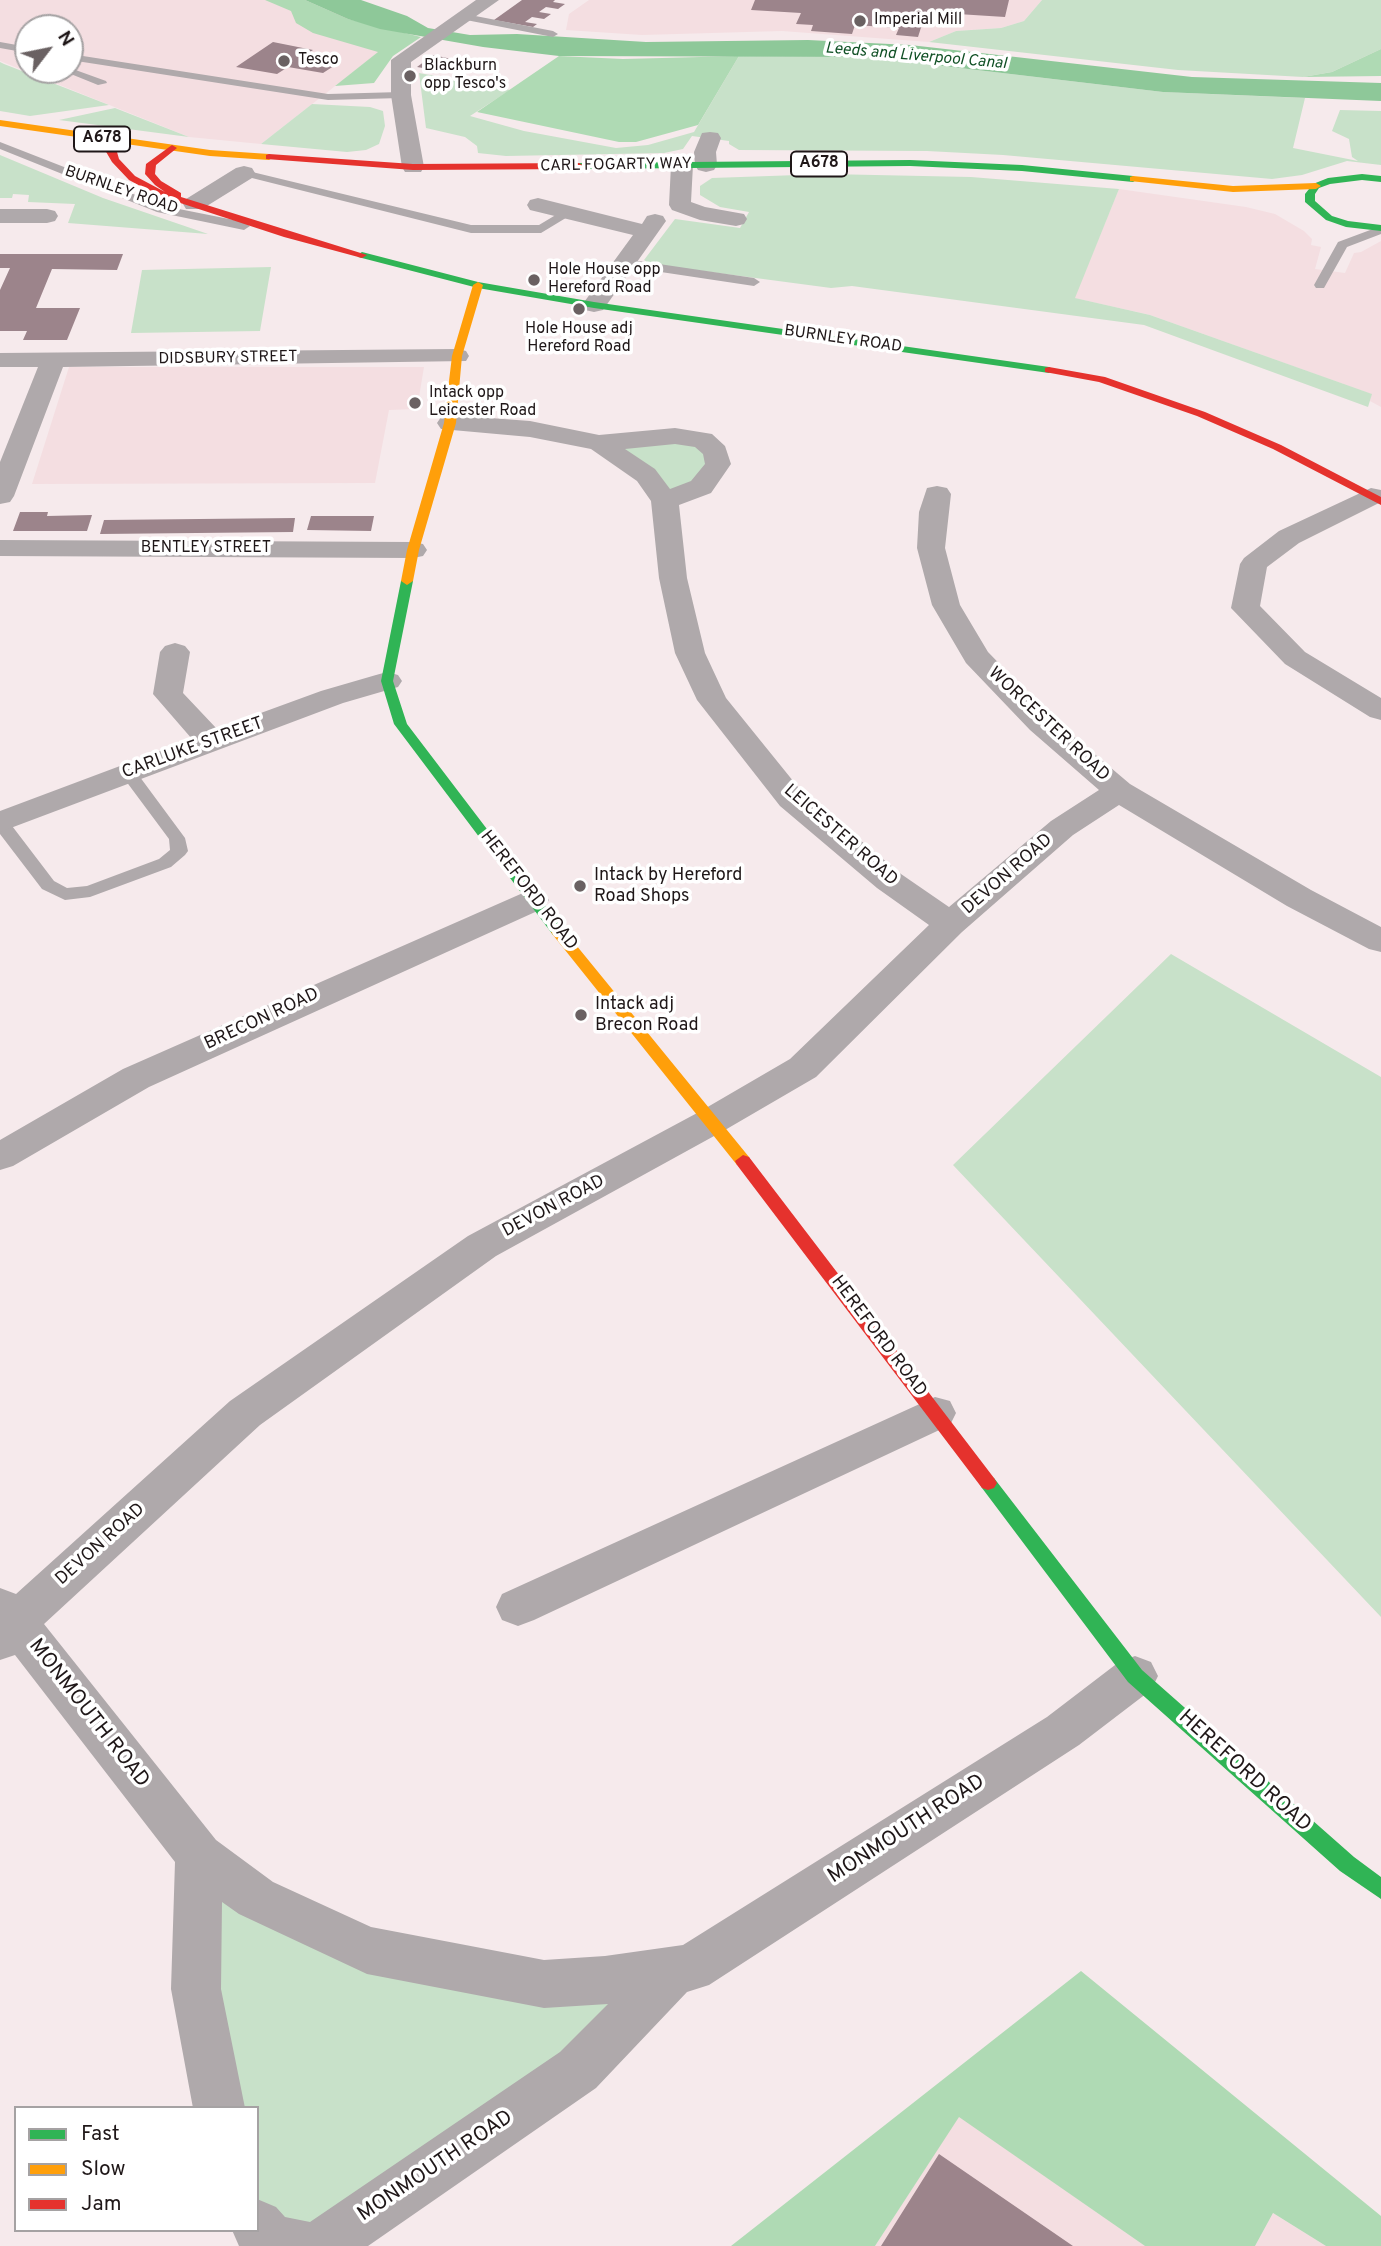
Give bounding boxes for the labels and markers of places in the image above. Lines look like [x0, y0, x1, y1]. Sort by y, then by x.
place label: Imperial Mill [874, 11, 962, 31]
marker: Imperial Mill [852, 13, 868, 29]
place label: Tesco [298, 51, 339, 71]
marker: Tesco [276, 53, 292, 69]
place label: Blackburn opp Tesco's [424, 57, 506, 95]
marker: Blackburn opp Tesco's [402, 68, 418, 84]
place label: Hole House opp Hereford Road [548, 261, 660, 299]
marker: Hole House opp Hereford Road [526, 272, 542, 288]
marker: Hole House adj Hereford Road [571, 301, 587, 317]
place label: Hole House adj Hereford Road [525, 320, 633, 358]
place label: Intack opp Leicester Road [429, 384, 536, 422]
marker: Intack opp Leicester Road [407, 395, 423, 411]
place label: Intack by Hereford Road Shops [594, 865, 742, 908]
marker: Intack by Hereford Road Shops [572, 878, 588, 894]
place label: Intack adj Brecon Road [595, 994, 699, 1036]
marker: Intack adj Brecon Road [573, 1007, 589, 1023]

